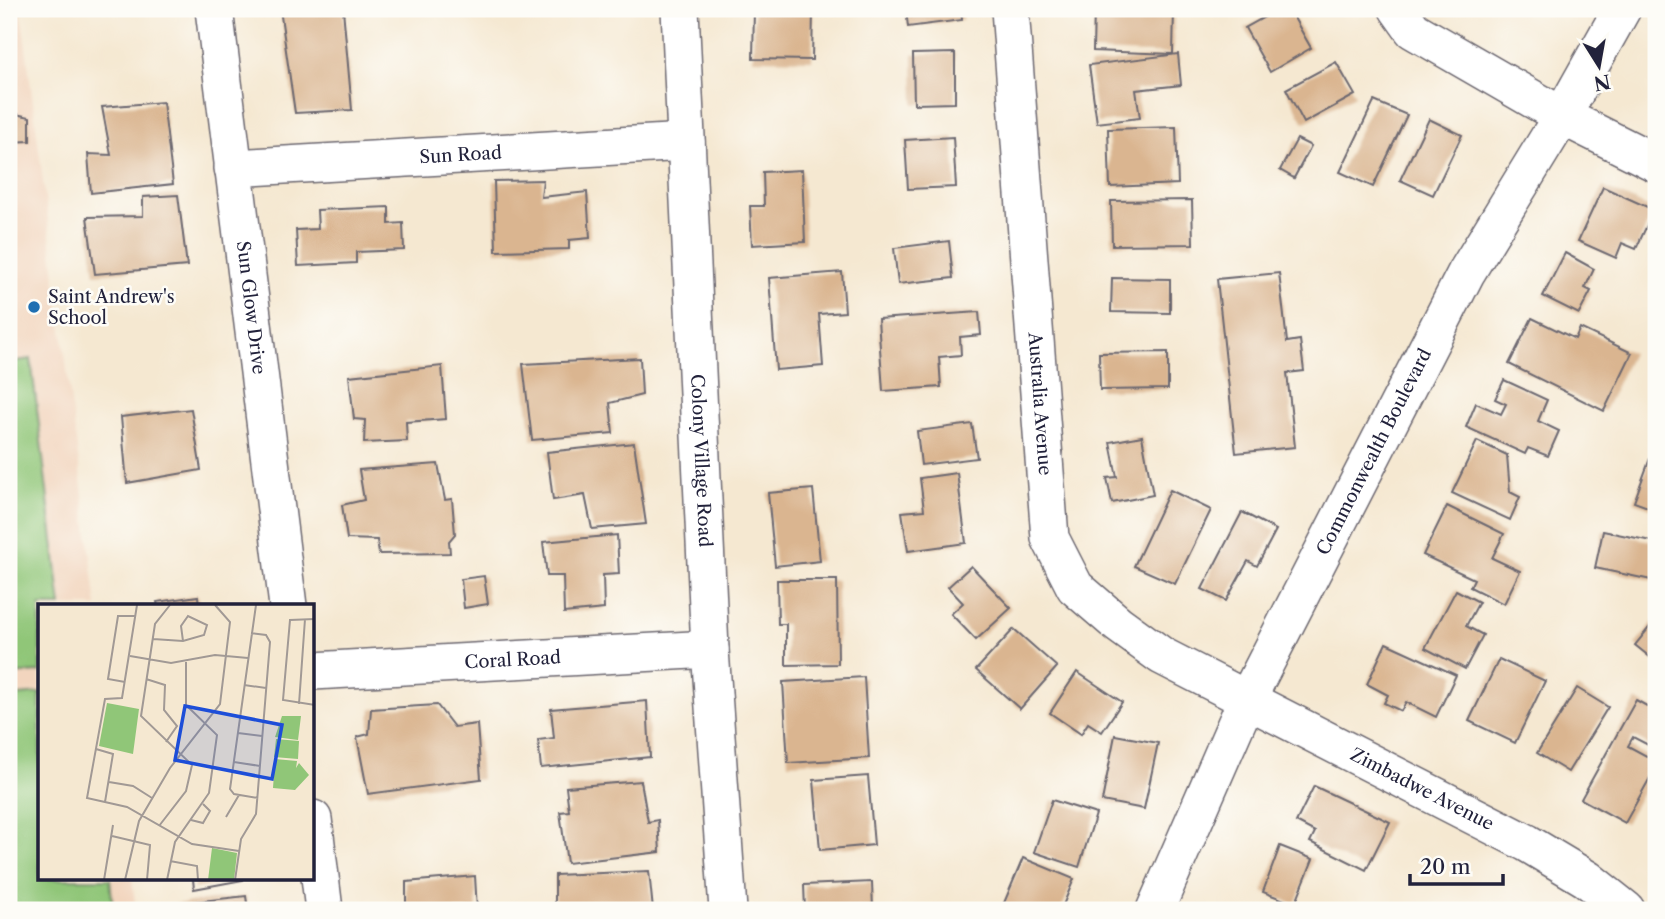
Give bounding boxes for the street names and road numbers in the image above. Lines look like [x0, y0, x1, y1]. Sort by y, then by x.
street label: Sun Road [419, 142, 502, 168]
street label: Sun Glow Drive [232, 240, 270, 376]
street label: Australia Avenue [1023, 330, 1056, 476]
street label: Commonwealth Boulevard [1312, 345, 1436, 559]
street label: Colony Village Road [686, 373, 716, 548]
street label: Coral Road [464, 646, 562, 674]
street label: Zimbadwe Avenue [1347, 743, 1498, 835]

